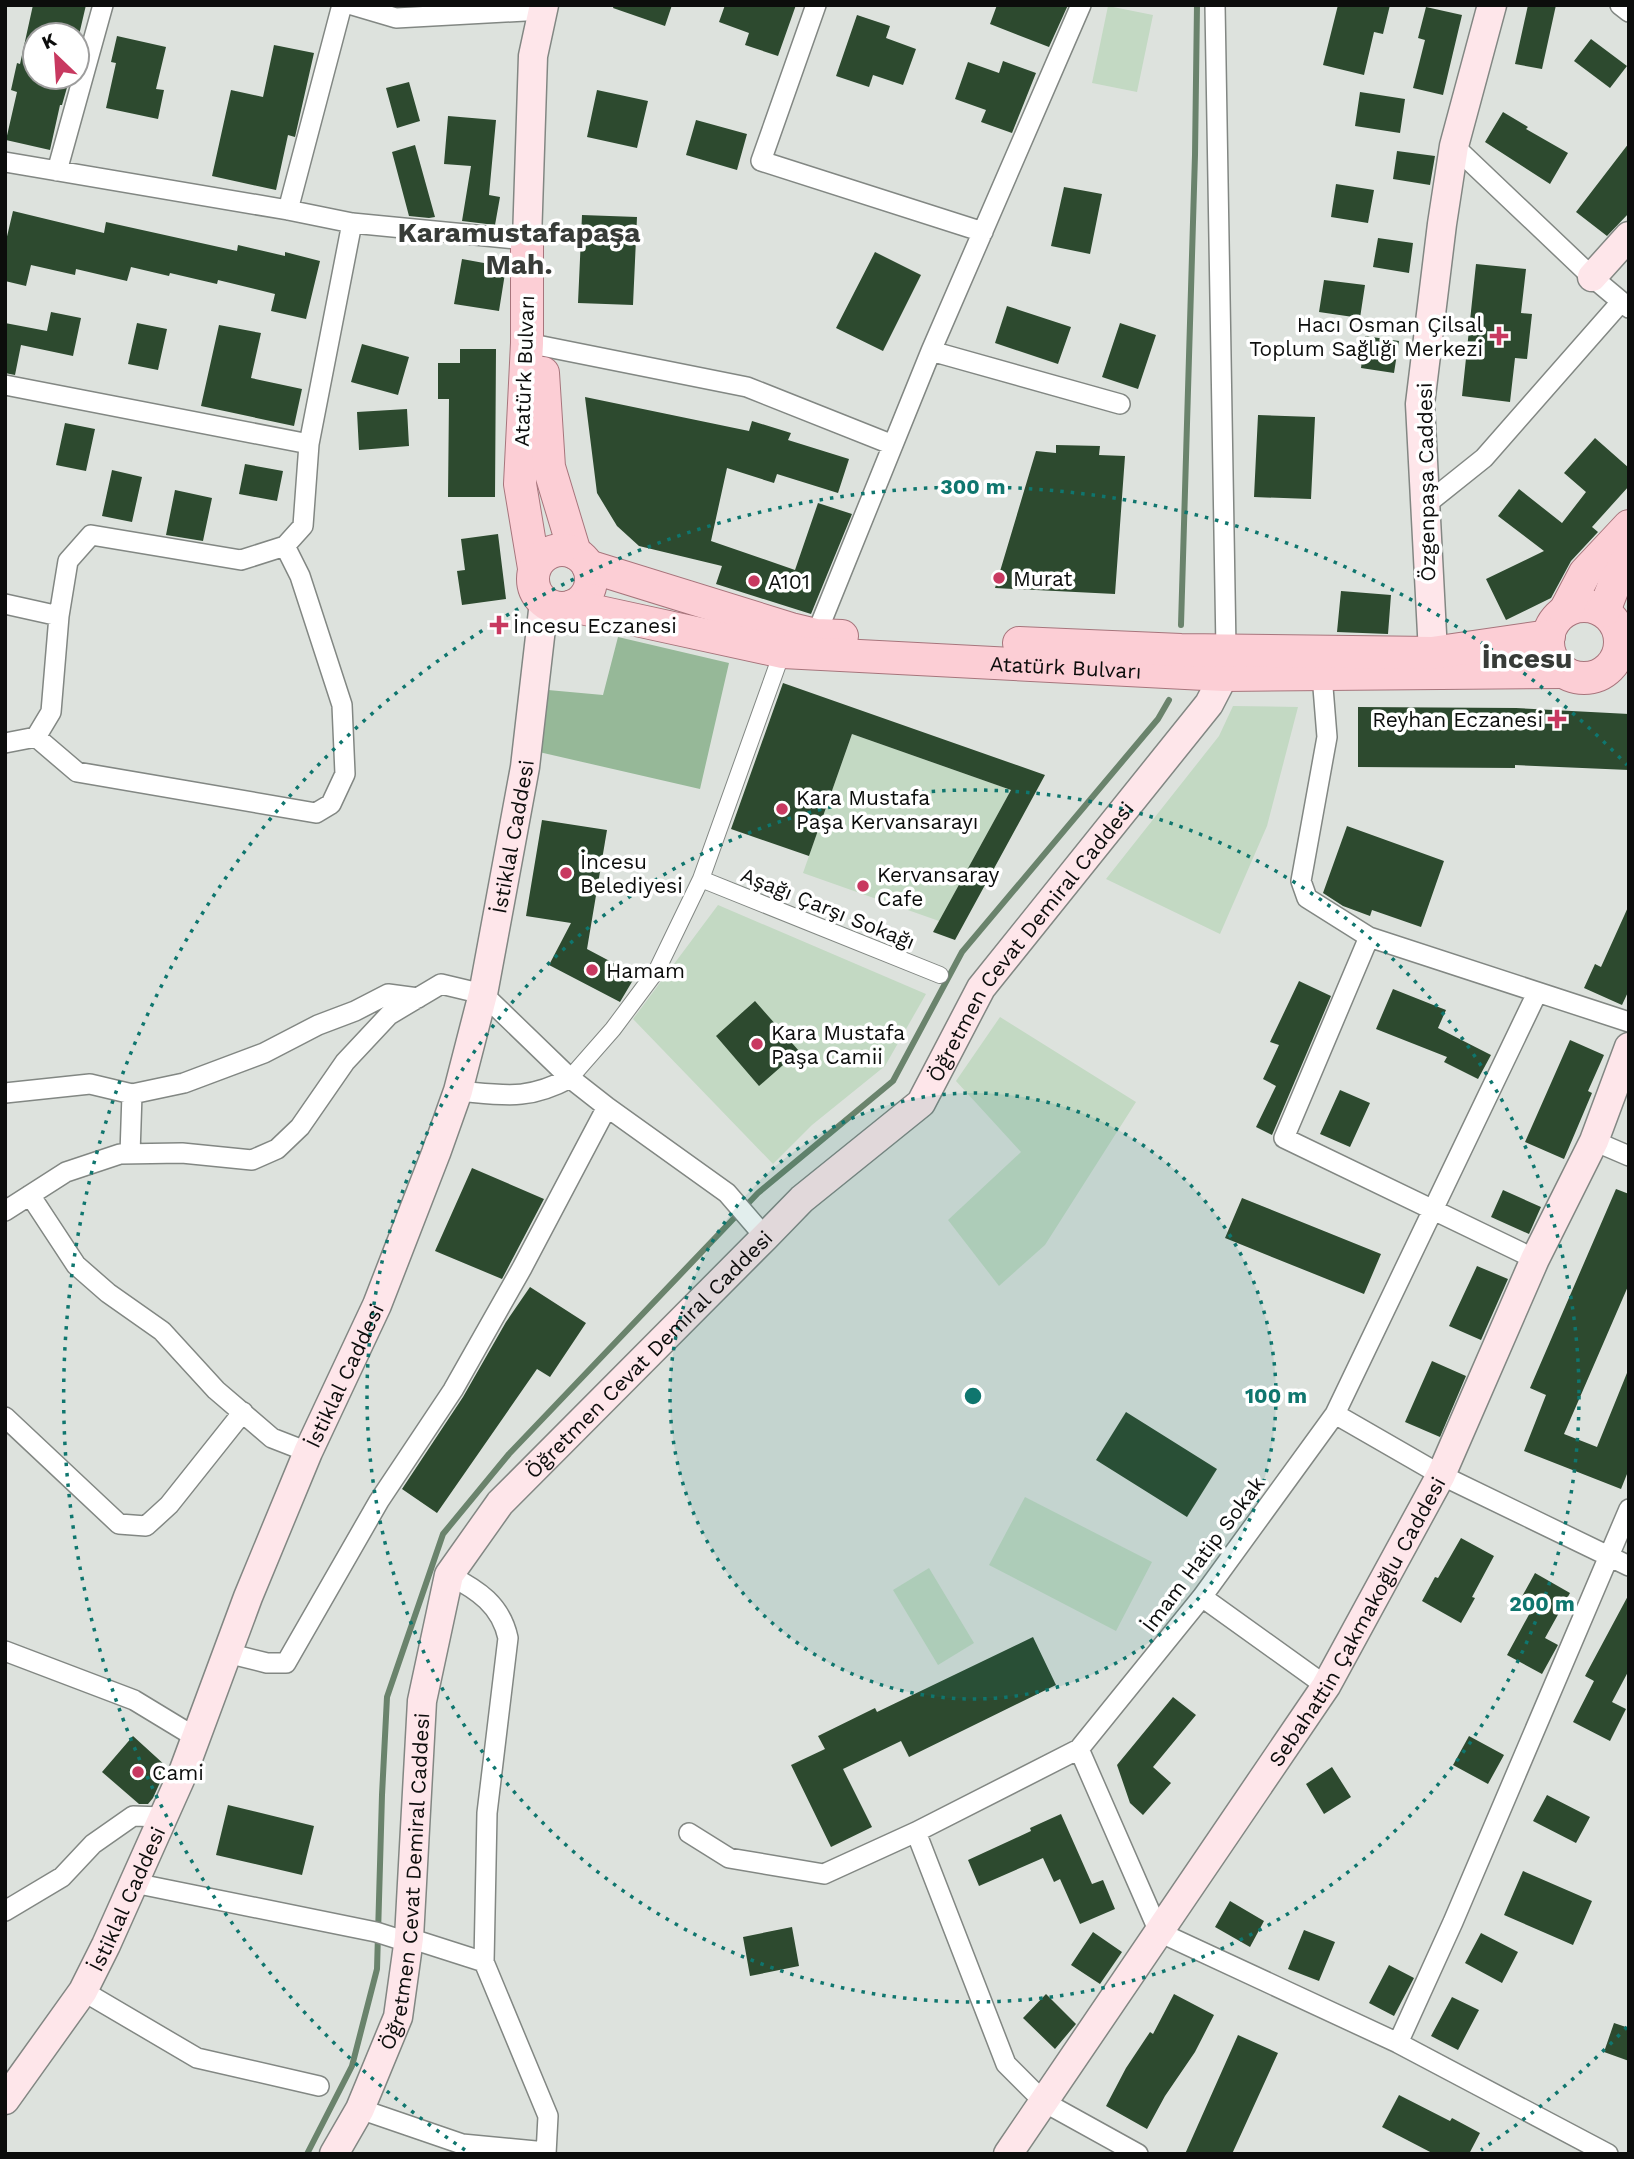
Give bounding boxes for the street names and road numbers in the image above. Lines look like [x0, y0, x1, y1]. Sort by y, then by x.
street label: Atatürk Bulvarı [509, 295, 539, 447]
street label: Özgenpaşa Caddesi [1412, 382, 1440, 582]
street label: Atatürk Bulvarı [989, 650, 1142, 683]
street label: İstiklal Caddesi [486, 758, 538, 916]
street label: Öğretmen Cevat Demiral Caddesi [922, 796, 1139, 1086]
street label: Aşağı Çarşı Sokağı [737, 862, 919, 954]
street label: Öğretmen Cevat Demiral Caddesi [520, 1225, 777, 1483]
street label: İstiklal Caddesi [299, 1300, 388, 1451]
street label: İmam Hatip Sokak [1136, 1471, 1270, 1637]
street label: Sebahattin Çakmakoğlu Caddesi [1263, 1472, 1450, 1771]
street label: Öğretmen Cevat Demiral Caddesi [373, 1712, 434, 2054]
street label: İstiklal Caddesi [83, 1823, 170, 1975]

